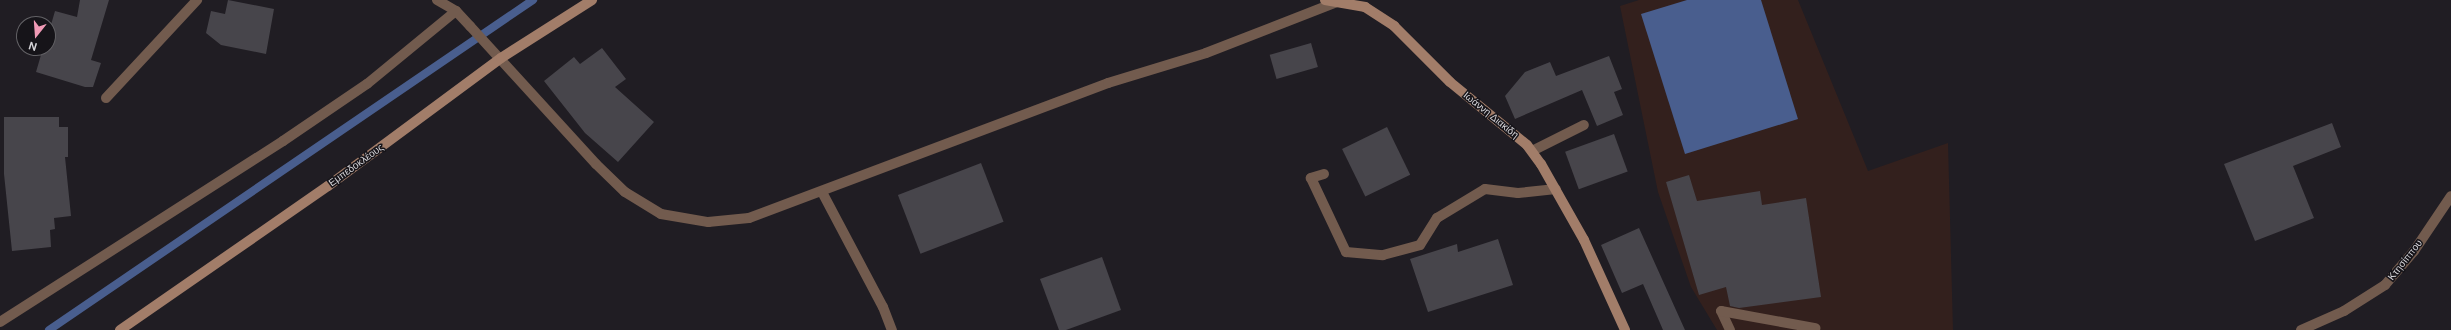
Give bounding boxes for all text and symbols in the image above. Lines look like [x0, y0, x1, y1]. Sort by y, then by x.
north arrow [16, 16, 56, 56]
text: N [27, 39, 39, 54]
street label: Ιωάννη Διακίδη [1461, 89, 1521, 141]
street label: Εμπεδοκλέους [326, 141, 386, 189]
street label: Κτησίππου [2385, 237, 2425, 283]

